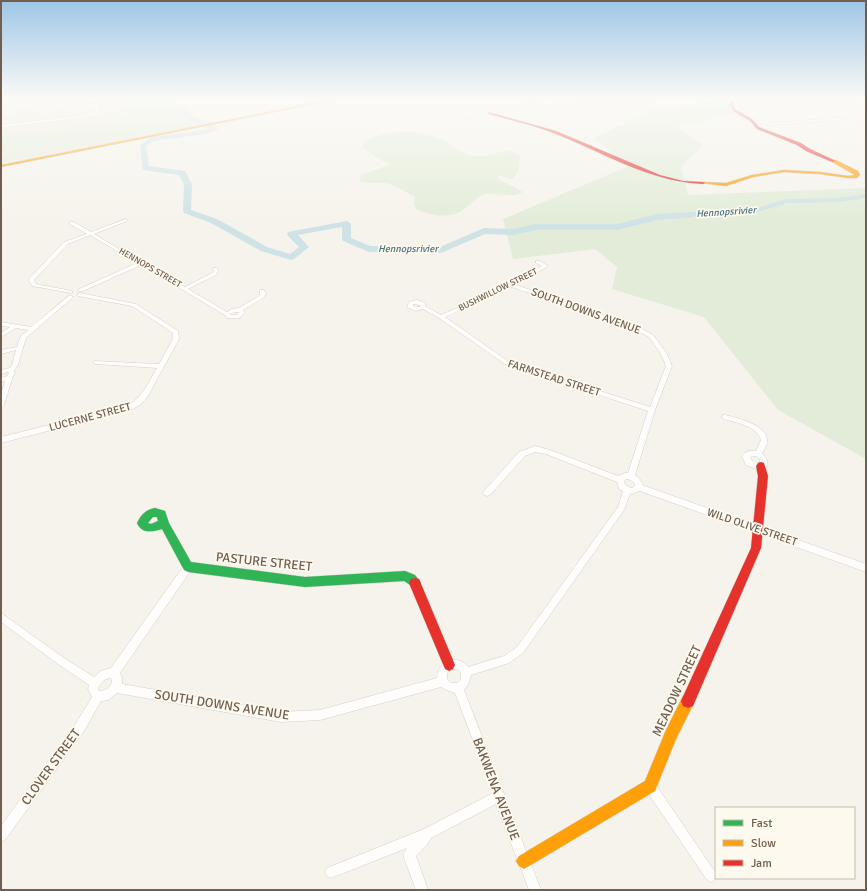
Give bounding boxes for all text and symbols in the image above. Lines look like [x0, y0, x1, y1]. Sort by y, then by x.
water label: Hennopsrivier [696, 204, 758, 220]
water label: Hennopsrivier [378, 243, 439, 255]
street label: HENNOPS STREET [117, 246, 184, 291]
street label: BUSHWILLOW STREET [457, 266, 540, 314]
street label: SOUTH DOWNS AVENUE [530, 285, 642, 337]
street label: FARMSTEAD STREET [506, 357, 603, 399]
street label: LUCERNE STREET [48, 400, 133, 434]
street label: WILD OLIVE STREET [705, 505, 799, 549]
street label: PASTURE STREET [215, 549, 314, 575]
street label: MEADOW STREET [649, 642, 705, 739]
street label: SOUTH DOWNS AVENUE [153, 686, 291, 724]
street label: CLOVER STREET [18, 725, 84, 808]
street label: BAKWENA AVENUE [469, 735, 523, 843]
legend [715, 807, 855, 879]
text: Fast [751, 816, 772, 831]
text: Slow [751, 836, 776, 851]
text: Jam [751, 856, 772, 871]

